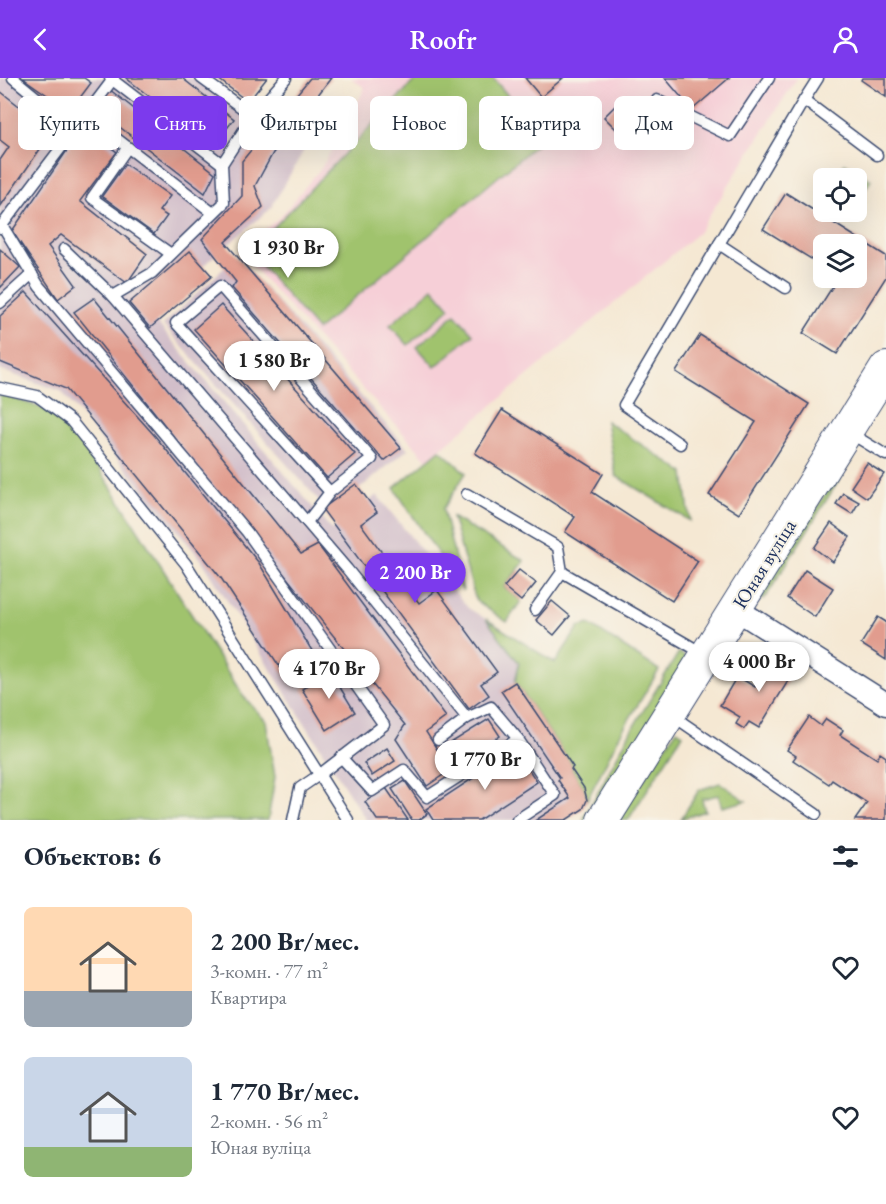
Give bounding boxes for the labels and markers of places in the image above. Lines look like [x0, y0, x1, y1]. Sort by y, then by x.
pin: 1 930 Br [226, 228, 350, 279]
pin: 1 580 Br [212, 341, 336, 392]
pin: 2 200 Br [353, 553, 477, 604]
pin: 4 000 Br [697, 642, 821, 693]
pin: 4 170 Br [267, 649, 391, 700]
pin: 1 770 Br [423, 740, 547, 791]

